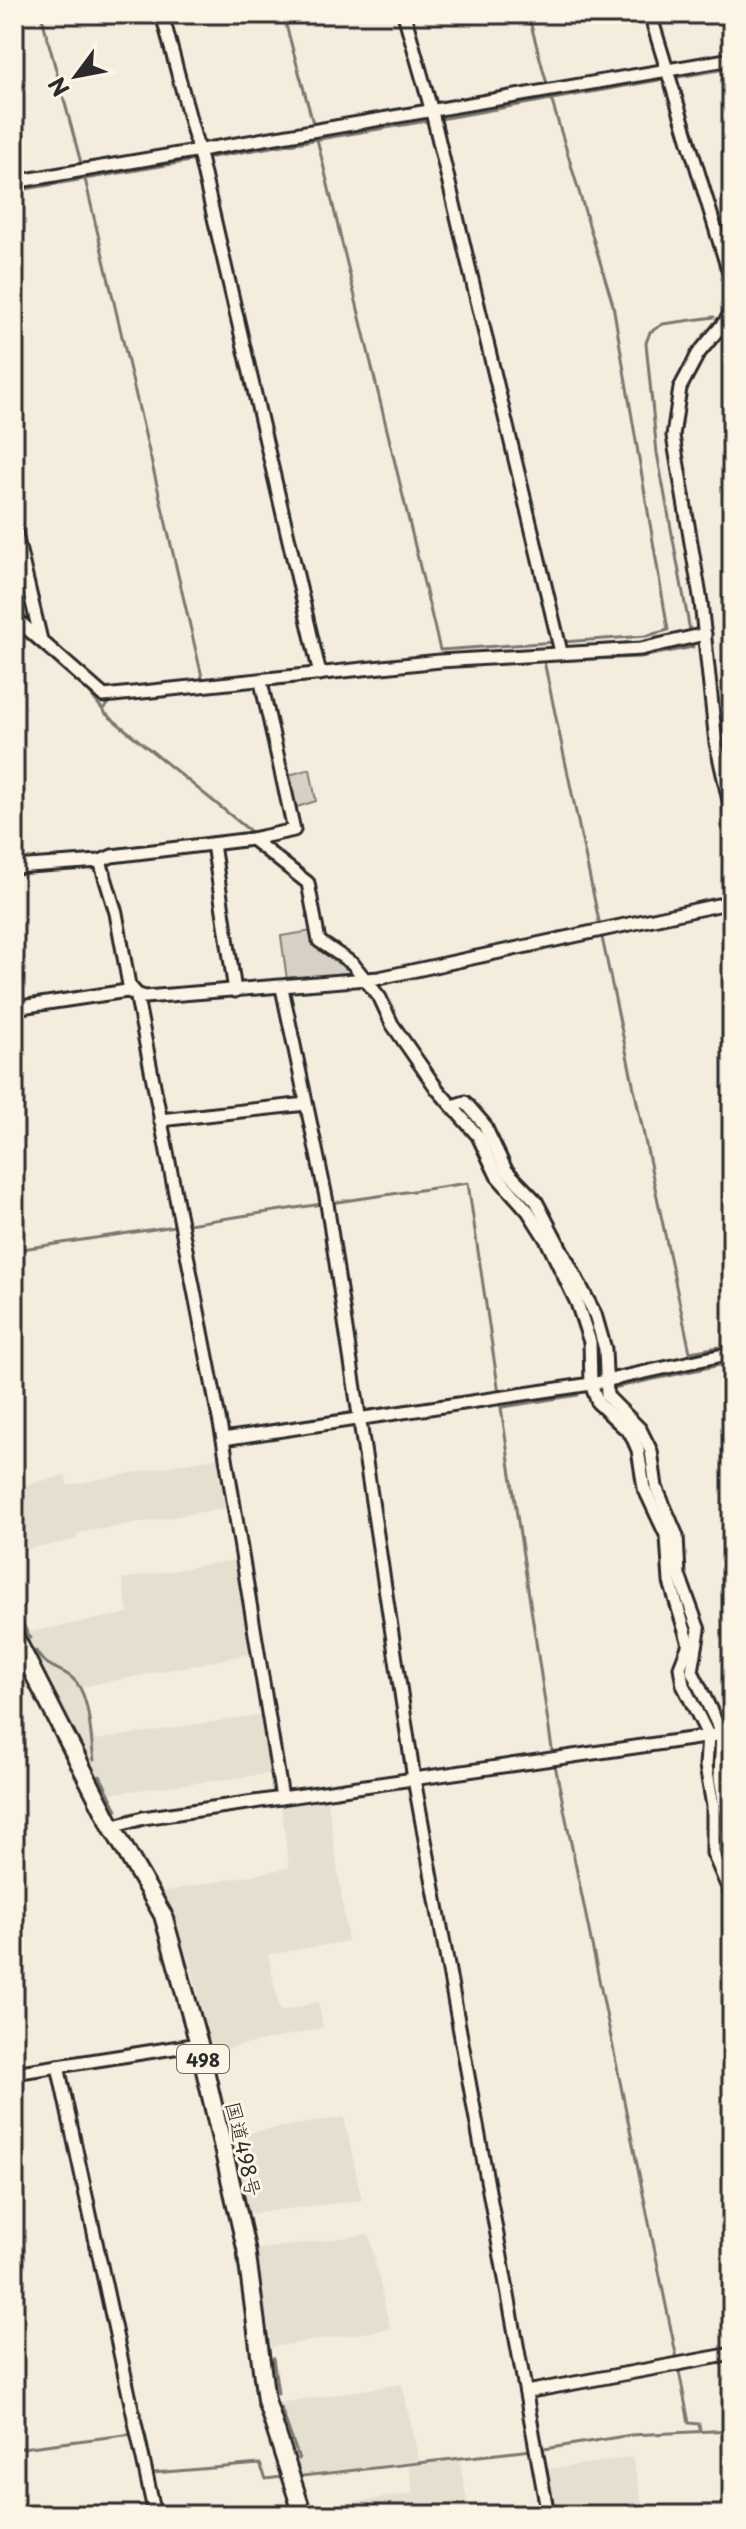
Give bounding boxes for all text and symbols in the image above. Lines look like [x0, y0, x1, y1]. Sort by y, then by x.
north arrow [36, 36, 116, 116]
text: N [39, 71, 76, 104]
road number: 498 [177, 2045, 229, 2073]
street label: 国道498号 [218, 2098, 270, 2200]

